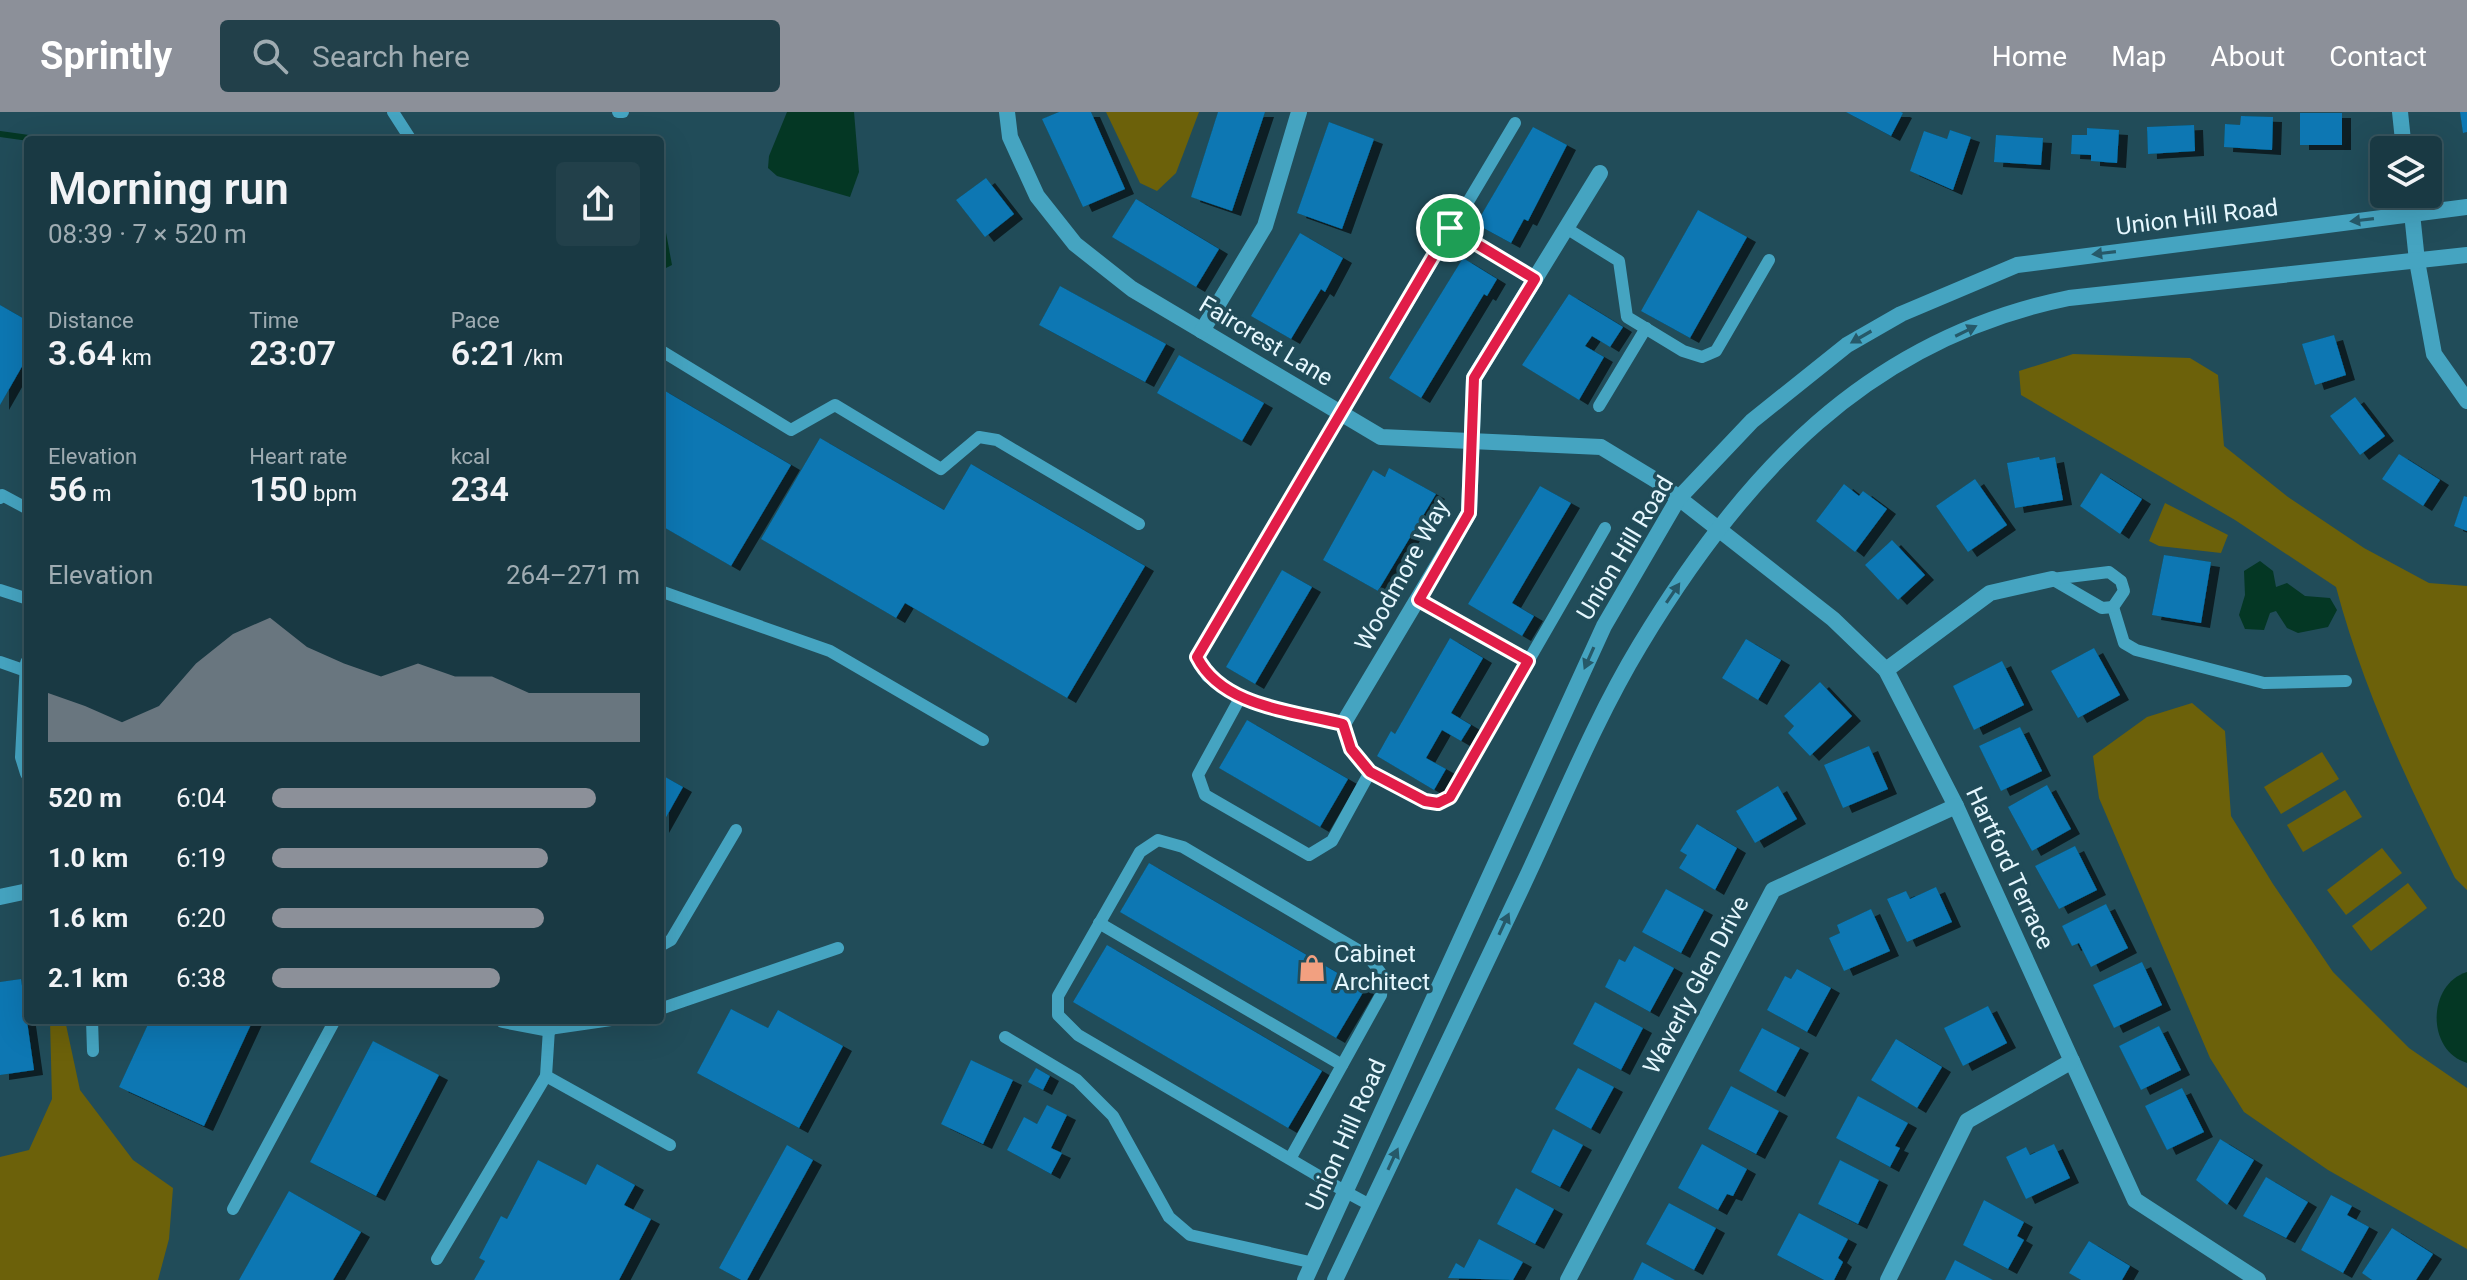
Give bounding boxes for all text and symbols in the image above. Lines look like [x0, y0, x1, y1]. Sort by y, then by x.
search box [220, 20, 780, 92]
text: Sprintly [40, 34, 172, 78]
icon: search [248, 34, 292, 78]
text: Search here [312, 39, 470, 74]
text: Home [1992, 40, 2067, 73]
text: Map [2111, 40, 2167, 73]
text: About [2211, 40, 2285, 73]
text: Contact [2329, 40, 2427, 73]
map controls [2370, 136, 2442, 208]
button: layers [2370, 136, 2442, 208]
button: share [556, 162, 640, 246]
text: Morning run [48, 163, 289, 215]
street label: Union Hill Road [2114, 193, 2280, 241]
pin [1416, 194, 1484, 262]
icon: arrive [1428, 206, 1472, 250]
one-way arrow [2349, 214, 2374, 227]
text: 08:39 · 7 × 520 m [48, 219, 247, 249]
one-way arrow [2091, 246, 2116, 259]
street label: Faircrest Lane [1194, 290, 1338, 392]
text: Distance [48, 308, 134, 333]
text: Time [249, 308, 299, 333]
text: Pace [451, 308, 500, 333]
one-way arrow [1954, 324, 1977, 338]
one-way arrow [1850, 330, 1872, 344]
text: 3.64 [48, 333, 116, 373]
text: 23:07 [249, 333, 336, 373]
text: 6:21 [451, 333, 518, 373]
text: km [116, 345, 152, 370]
text: /km [518, 345, 563, 370]
text: Elevation [48, 444, 137, 469]
text: Heart rate [249, 444, 347, 469]
text: kcal [451, 444, 490, 469]
text: 56 [48, 469, 87, 509]
text: 150 [249, 469, 308, 509]
text: 234 [451, 469, 509, 509]
street label: Union Hill Road [1571, 471, 1679, 625]
text: m [87, 481, 112, 506]
text: bpm [308, 481, 357, 506]
street label: Woodmore Way [1349, 494, 1455, 655]
text: Elevation [48, 560, 153, 590]
text: 264–271 m [506, 560, 640, 590]
one-way arrow [1665, 583, 1680, 604]
one-way arrow [1582, 647, 1596, 670]
street label: Hartford Terrace [1960, 782, 2060, 954]
text: 520 m [48, 783, 122, 813]
text: 6:04 [176, 783, 226, 813]
text: 1.0 km [48, 843, 128, 873]
text: 6:19 [176, 843, 226, 873]
street label: Waverly Glen Drive [1637, 891, 1755, 1079]
text: 1.6 km [48, 903, 128, 933]
text: 6:20 [176, 903, 226, 933]
one-way arrow [1497, 913, 1511, 936]
place label: Cabinet Architect [1334, 940, 1430, 996]
shop icon: Cabinet Architect [1297, 953, 1327, 983]
text: 2.1 km [48, 963, 128, 993]
text: 6:38 [176, 963, 226, 993]
street label: Union Hill Road [1300, 1055, 1392, 1215]
one-way arrow [1386, 1147, 1400, 1171]

